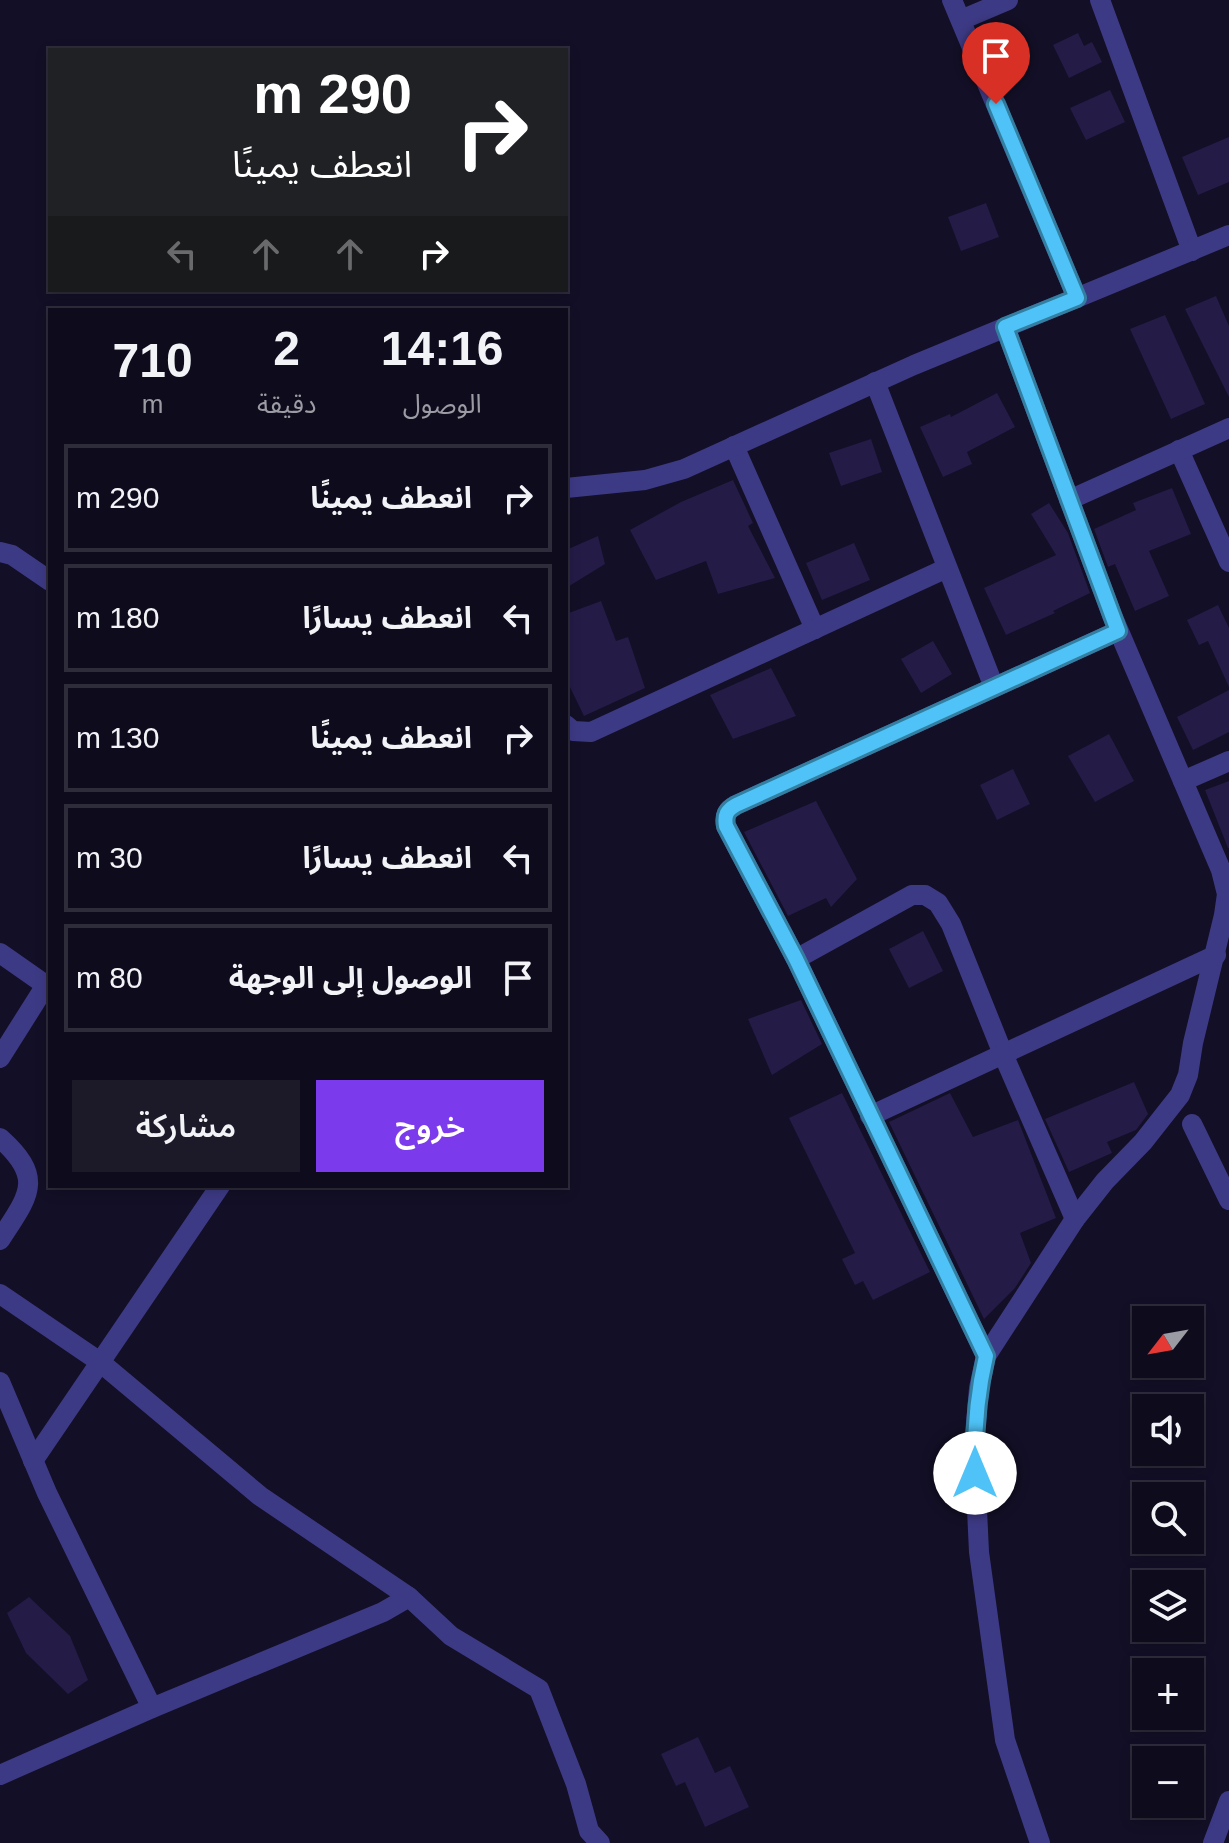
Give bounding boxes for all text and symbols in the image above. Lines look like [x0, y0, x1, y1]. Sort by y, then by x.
pin [962, 22, 1030, 104]
icon: arrive [974, 34, 1018, 78]
text: 290 m [253, 62, 412, 125]
icon: right [440, 80, 544, 184]
text: انعطف يمينًا [232, 144, 412, 185]
icon: left [160, 232, 204, 276]
icon: ahead [244, 232, 288, 276]
icon: ahead [328, 232, 372, 276]
icon: right [412, 232, 456, 276]
text: 2 [273, 322, 300, 375]
text: 14:16 [381, 322, 504, 375]
text: 710 [113, 334, 193, 387]
text: m [142, 389, 163, 419]
text: دقيقة [257, 389, 316, 419]
text: الوصول [403, 389, 482, 419]
icon: right [496, 476, 540, 520]
text: 290 m [76, 481, 159, 514]
text: انعطف يمينًا [310, 481, 472, 514]
icon: left [496, 596, 540, 640]
text: 180 m [76, 601, 159, 634]
text: انعطف يسارًا [303, 601, 472, 634]
icon: right [496, 716, 540, 760]
text: 130 m [76, 721, 159, 754]
text: انعطف يمينًا [310, 721, 472, 754]
icon: left [496, 836, 540, 880]
text: 30 m [76, 841, 143, 874]
text: انعطف يسارًا [303, 841, 472, 874]
icon: arrive [496, 956, 540, 1000]
text: 80 m [76, 961, 143, 994]
text: الوصول إلى الوجهة [229, 961, 472, 994]
button: مشاركة [72, 1080, 300, 1172]
button: خروج [316, 1080, 544, 1172]
north arrow [1132, 1306, 1204, 1378]
map controls [1132, 1306, 1204, 1818]
button: sound [1132, 1394, 1204, 1466]
position arrow [933, 1431, 1017, 1515]
button: search [1132, 1482, 1204, 1554]
button: layers [1132, 1570, 1204, 1642]
button: + [1132, 1658, 1204, 1730]
button: − [1132, 1746, 1204, 1818]

